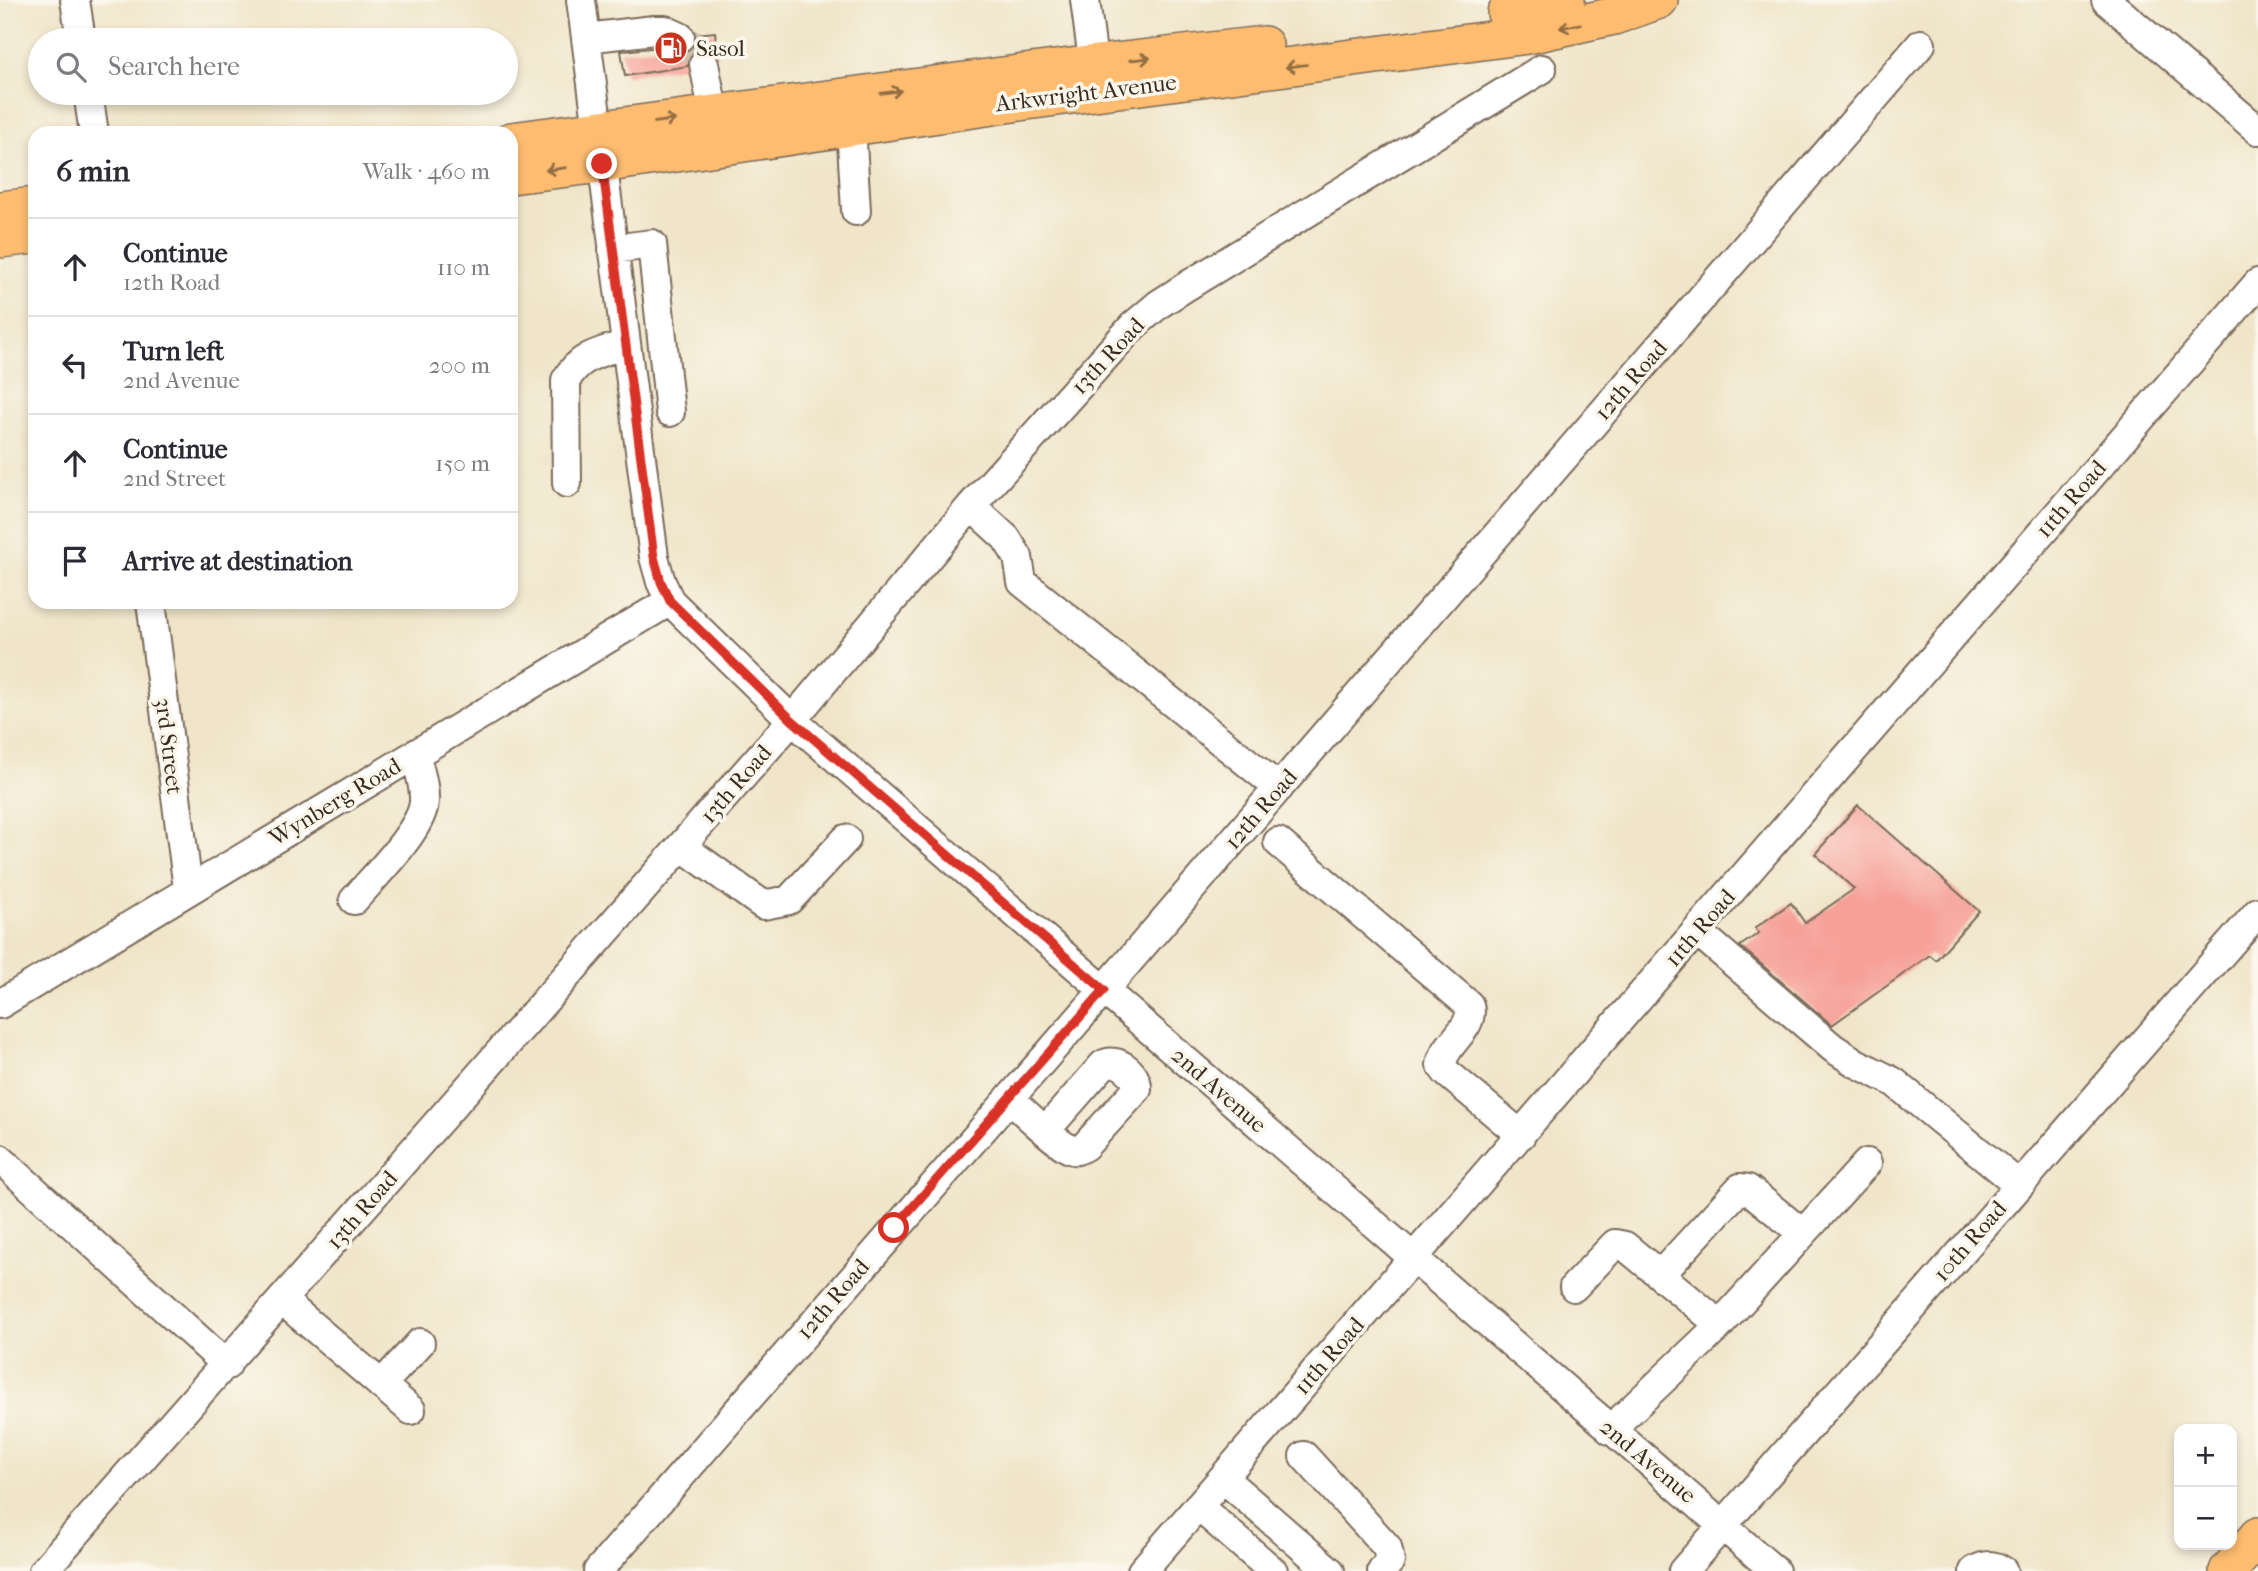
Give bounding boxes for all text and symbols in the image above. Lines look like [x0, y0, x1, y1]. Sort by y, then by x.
one-way arrow [1559, 20, 1582, 34]
search box [28, 28, 518, 105]
fuel station icon: Sasol [652, 29, 690, 67]
place label: Sasol [696, 35, 745, 62]
icon: search [52, 48, 90, 86]
text: Search here [108, 51, 240, 82]
one-way arrow [1129, 52, 1151, 65]
one-way arrow [1285, 59, 1308, 72]
street label: Arkwright Avenue [993, 68, 1178, 118]
one-way arrow [879, 85, 902, 98]
one-way arrow [653, 114, 676, 127]
route end [586, 148, 617, 179]
text: 6 min [56, 154, 130, 189]
text: Walk · 460 m [363, 158, 490, 185]
one-way arrow [546, 163, 568, 176]
text: Continue [123, 238, 228, 269]
icon: ahead [56, 248, 94, 286]
text: 110 m [437, 254, 490, 281]
text: 12th Road [123, 269, 220, 296]
street label: 13th Road [1066, 312, 1151, 400]
street label: 12th Road [1589, 334, 1673, 426]
text: Turn left [123, 336, 224, 367]
icon: left [56, 346, 94, 384]
text: 200 m [429, 352, 490, 379]
text: 2nd Avenue [123, 367, 240, 394]
text: Continue [123, 434, 228, 465]
icon: ahead [56, 444, 94, 482]
text: 150 m [435, 450, 490, 477]
street label: 11th Road [2030, 454, 2112, 543]
text: 2nd Street [123, 465, 226, 492]
icon: arrive [56, 542, 94, 580]
text: Arrive at destination [123, 546, 353, 577]
street label: 3rd Street [150, 696, 188, 796]
street label: 13th Road [695, 739, 778, 829]
street label: Wynberg Road [263, 752, 406, 852]
street label: 12th Road [1219, 763, 1303, 855]
street label: 11th Road [1659, 883, 1741, 972]
street label: 2nd Avenue [1166, 1042, 1272, 1138]
street label: 13th Road [321, 1165, 404, 1255]
street label: 10th Road [1928, 1195, 2013, 1287]
route start [878, 1212, 909, 1243]
street label: 12th Road [791, 1253, 875, 1345]
street label: 11th Road [1288, 1311, 1370, 1400]
street label: 2nd Avenue [1595, 1413, 1701, 1509]
map controls [2174, 1424, 2237, 1550]
button: + [2174, 1424, 2237, 1487]
button: − [2174, 1487, 2237, 1550]

